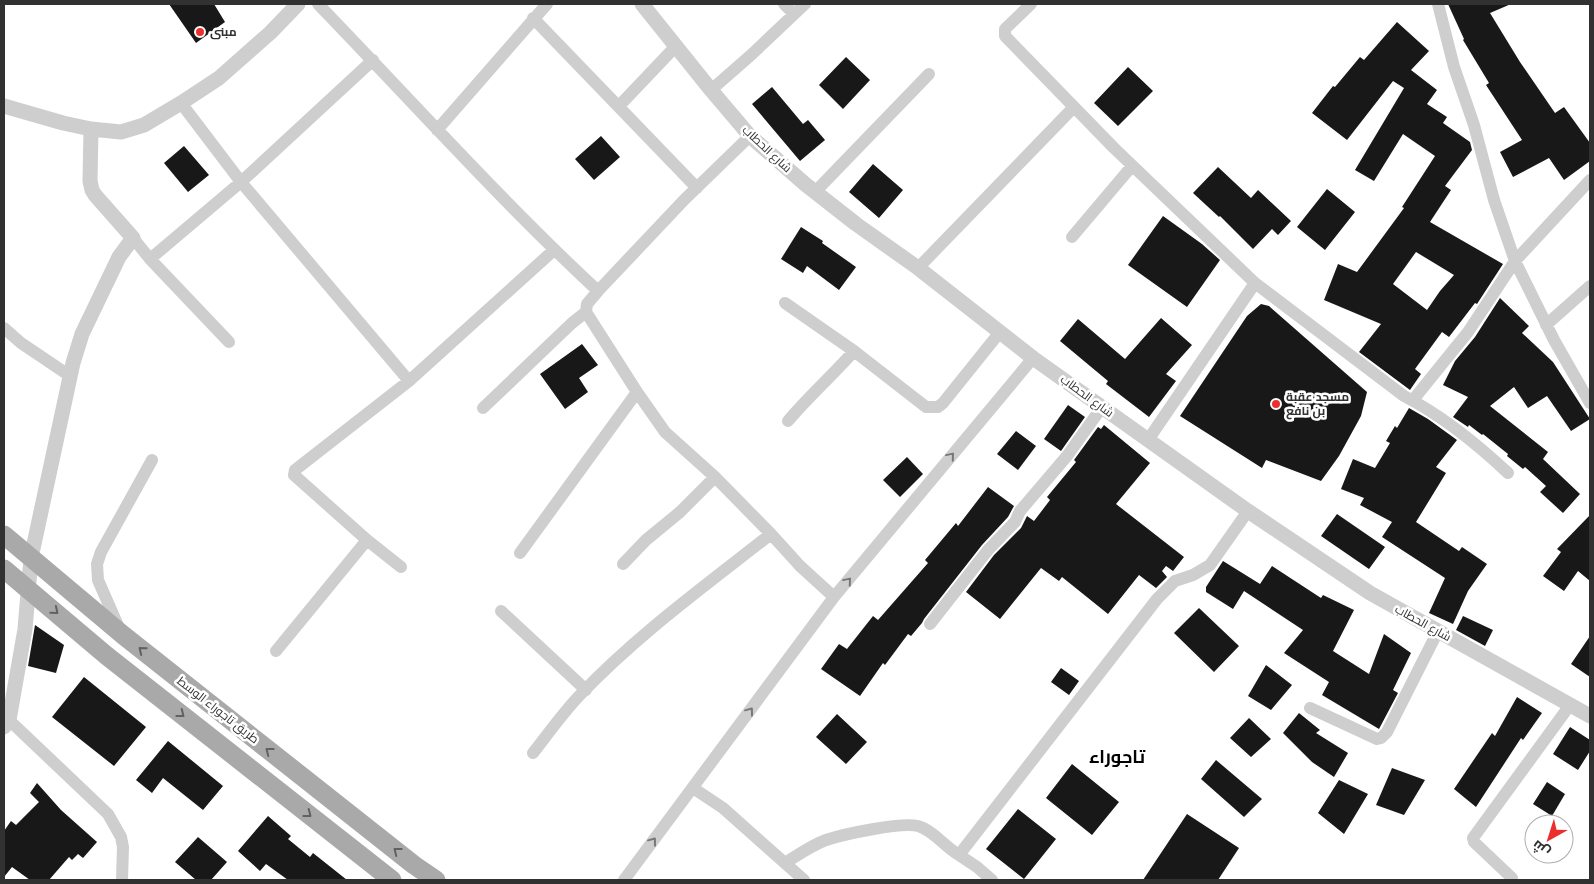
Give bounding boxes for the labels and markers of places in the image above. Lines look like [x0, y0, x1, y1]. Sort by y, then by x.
place label: مبنى [210, 24, 237, 40]
marker: مبنى [194, 26, 206, 38]
place label: مسجد عقبة بن نافع [1286, 389, 1349, 420]
marker: مسجد عقبة بن نافع [1270, 398, 1282, 410]

